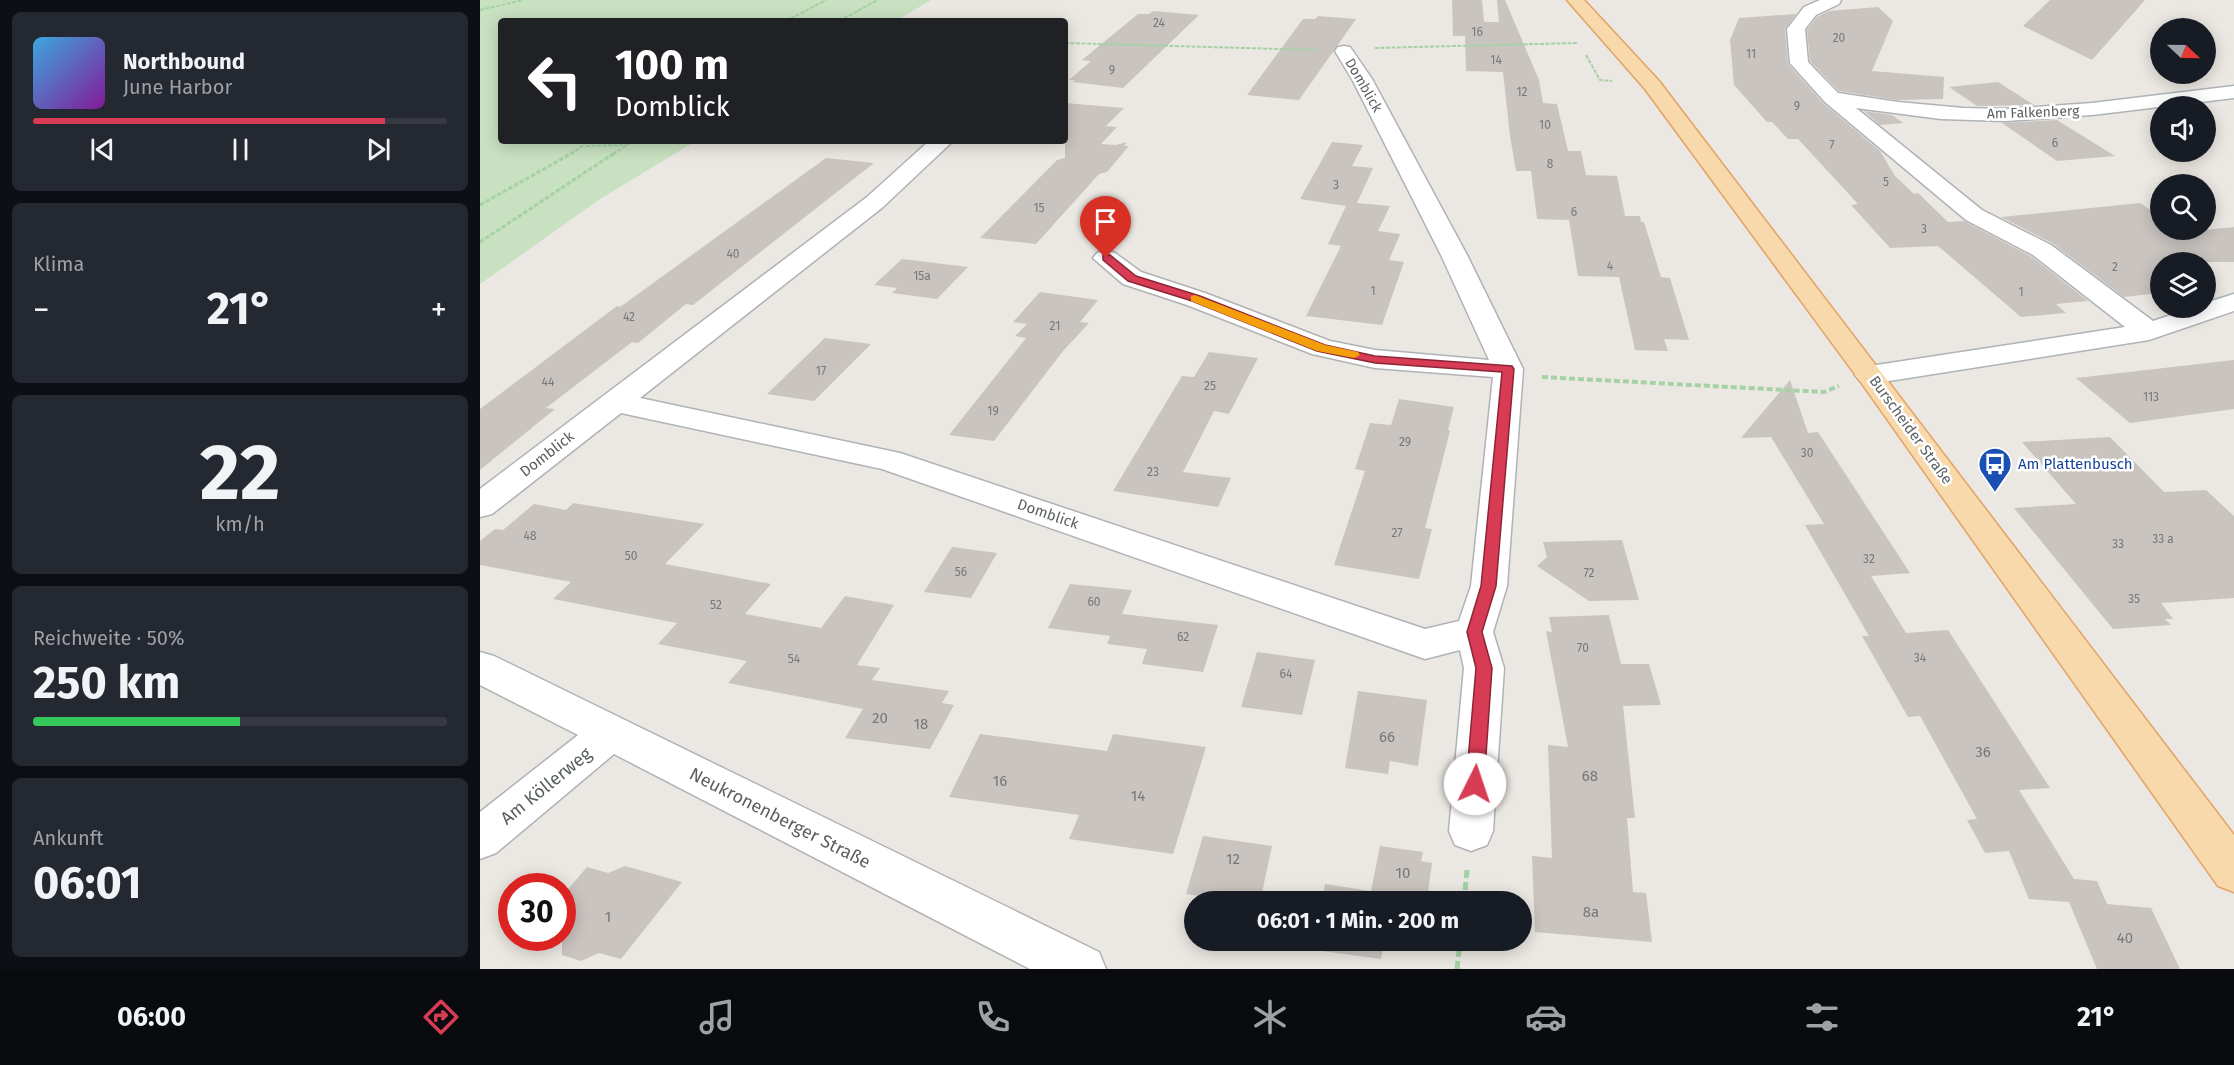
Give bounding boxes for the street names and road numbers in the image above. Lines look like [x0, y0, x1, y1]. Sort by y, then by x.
street label: Domblick [1341, 55, 1386, 116]
street label: Am Falkenberg [1986, 102, 2080, 123]
street label: Burscheider Straße [1866, 372, 1956, 488]
street label: Domblick [516, 427, 578, 481]
street label: Domblick [1015, 495, 1081, 533]
street label: Am Köllerweg [496, 742, 596, 829]
street label: Neukronenberger Straße [686, 763, 874, 873]

